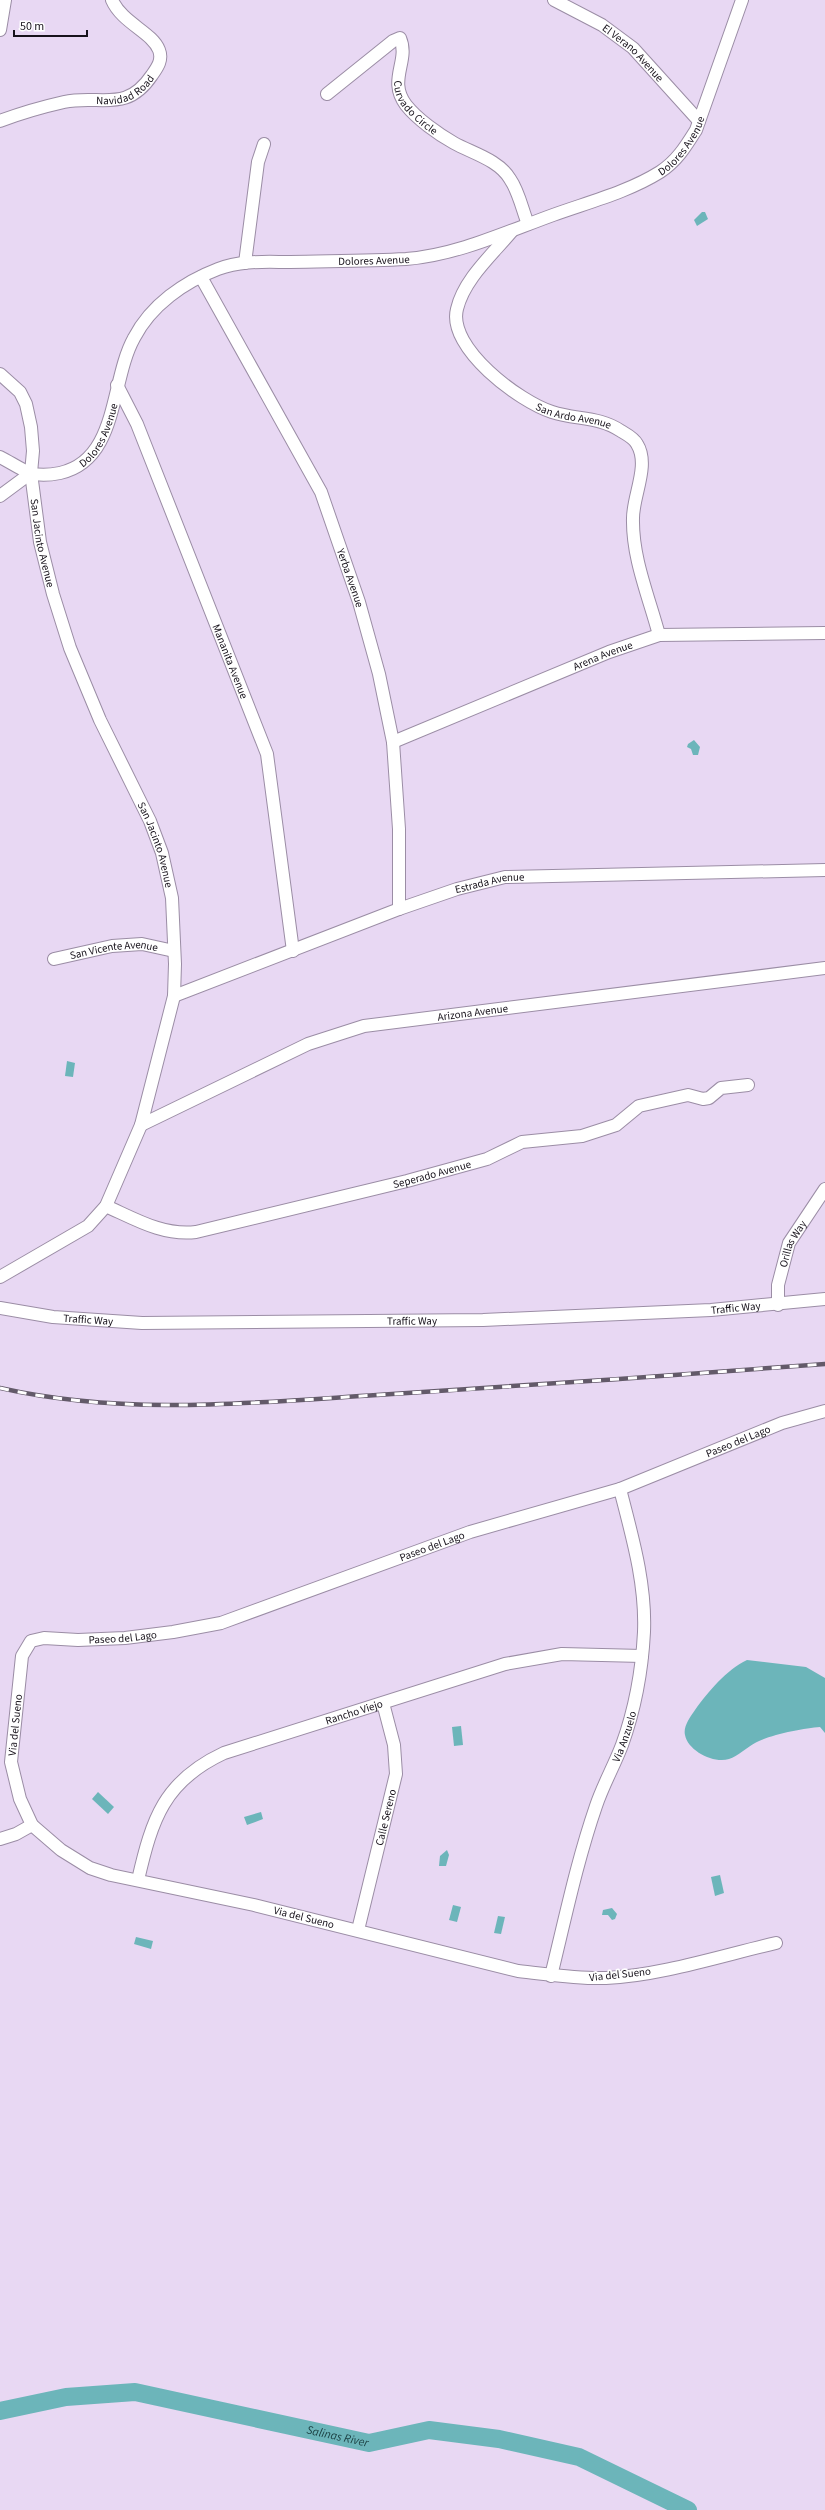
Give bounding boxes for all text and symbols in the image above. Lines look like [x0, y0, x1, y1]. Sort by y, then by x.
scale bar [14, 12, 87, 38]
text: 50 m [20, 18, 44, 35]
street label: El Verano Avenue [599, 21, 667, 86]
street label: Navidad Road [96, 72, 158, 108]
street label: Curvado Circle [390, 80, 441, 139]
street label: Dolores Avenue [655, 114, 708, 179]
street label: Dolores Avenue [338, 252, 411, 269]
street label: San Ardo Avenue [533, 399, 614, 433]
street label: Dolores Avenue [76, 401, 122, 471]
street label: San Jacinto Avenue [26, 498, 58, 589]
street label: Yerba Avenue [333, 545, 367, 610]
street label: Mananita Avenue [209, 622, 252, 702]
street label: Arena Avenue [571, 637, 635, 674]
street label: San Jacinto Avenue [134, 800, 177, 890]
street label: Estrada Avenue [453, 870, 525, 897]
street label: San Vicente Avenue [68, 937, 160, 963]
street label: Arizona Avenue [437, 1001, 509, 1025]
street label: Seperado Avenue [392, 1157, 473, 1192]
street label: Orillas Way [776, 1217, 810, 1269]
street label: Traffic Way [710, 1298, 761, 1318]
street label: Traffic Way [63, 1311, 114, 1329]
street label: Traffic Way [387, 1313, 437, 1329]
street label: Paseo del Lago [704, 1422, 773, 1461]
street label: Paseo del Lago [397, 1528, 467, 1565]
street label: Paseo del Lago [88, 1627, 158, 1648]
street label: Via del Sueno [5, 1693, 26, 1757]
street label: Rancho Viejo [323, 1696, 385, 1728]
street label: Via Anzuelo [609, 1710, 640, 1765]
street label: Calle Sereno [372, 1788, 400, 1847]
street label: Via del Sueno [272, 1903, 336, 1932]
street label: Via del Sueno [588, 1964, 652, 1985]
water label: Salinas River [305, 2422, 371, 2452]

